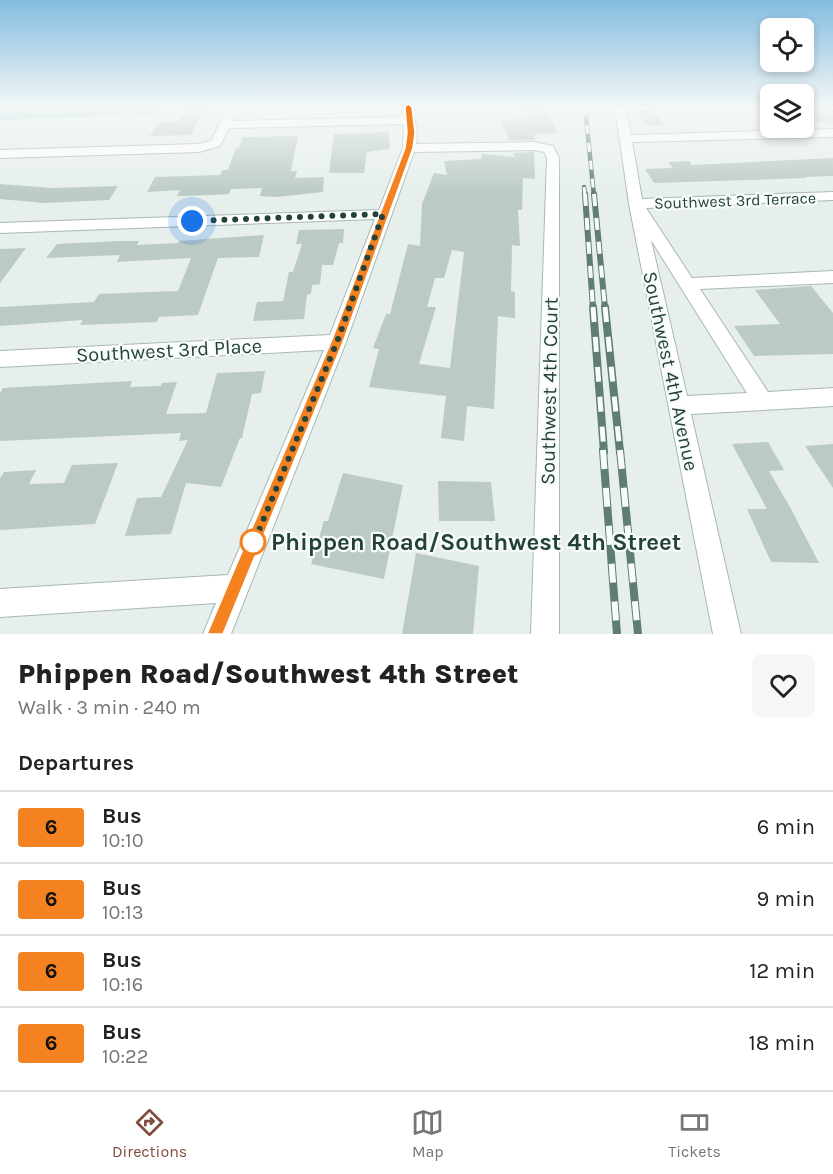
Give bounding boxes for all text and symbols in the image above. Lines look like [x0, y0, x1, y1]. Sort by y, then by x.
map controls [760, 18, 814, 138]
button: locate [760, 18, 814, 72]
button: layers [760, 84, 814, 138]
street label: Southwest 3rd Terrace [654, 188, 816, 213]
your location [177, 206, 207, 236]
street label: Southwest 4th Avenue [638, 269, 703, 473]
street label: Southwest 4th Court [536, 296, 563, 485]
street label: Southwest 3rd Place [75, 334, 263, 367]
place label: Phippen Road/Southwest 4th Street [271, 528, 681, 556]
marker: Phippen Road/Southwest 4th Street [240, 529, 266, 555]
button: heart [752, 654, 815, 717]
text: Phippen Road/Southwest 4th Street [18, 657, 519, 690]
text: Walk · 3 min · 240 m [18, 696, 201, 719]
text: Departures [18, 750, 134, 776]
text: Bus [102, 803, 142, 829]
text: 6 min [757, 814, 815, 840]
text: 6 [45, 815, 57, 839]
text: 10:10 [102, 829, 144, 852]
text: Bus [102, 875, 142, 901]
text: 9 min [757, 886, 815, 912]
text: 6 [45, 887, 57, 911]
text: 10:13 [102, 901, 144, 924]
text: Bus [102, 947, 142, 973]
text: 12 min [749, 958, 815, 984]
text: 6 [45, 959, 57, 983]
text: 10:16 [102, 973, 143, 996]
text: Bus [102, 1019, 142, 1045]
text: 18 min [749, 1030, 815, 1056]
text: 6 [45, 1031, 57, 1055]
text: 10:22 [102, 1045, 148, 1068]
tab: Directions [112, 1106, 187, 1161]
tab: Map [411, 1106, 444, 1161]
tab: Tickets [668, 1106, 721, 1161]

